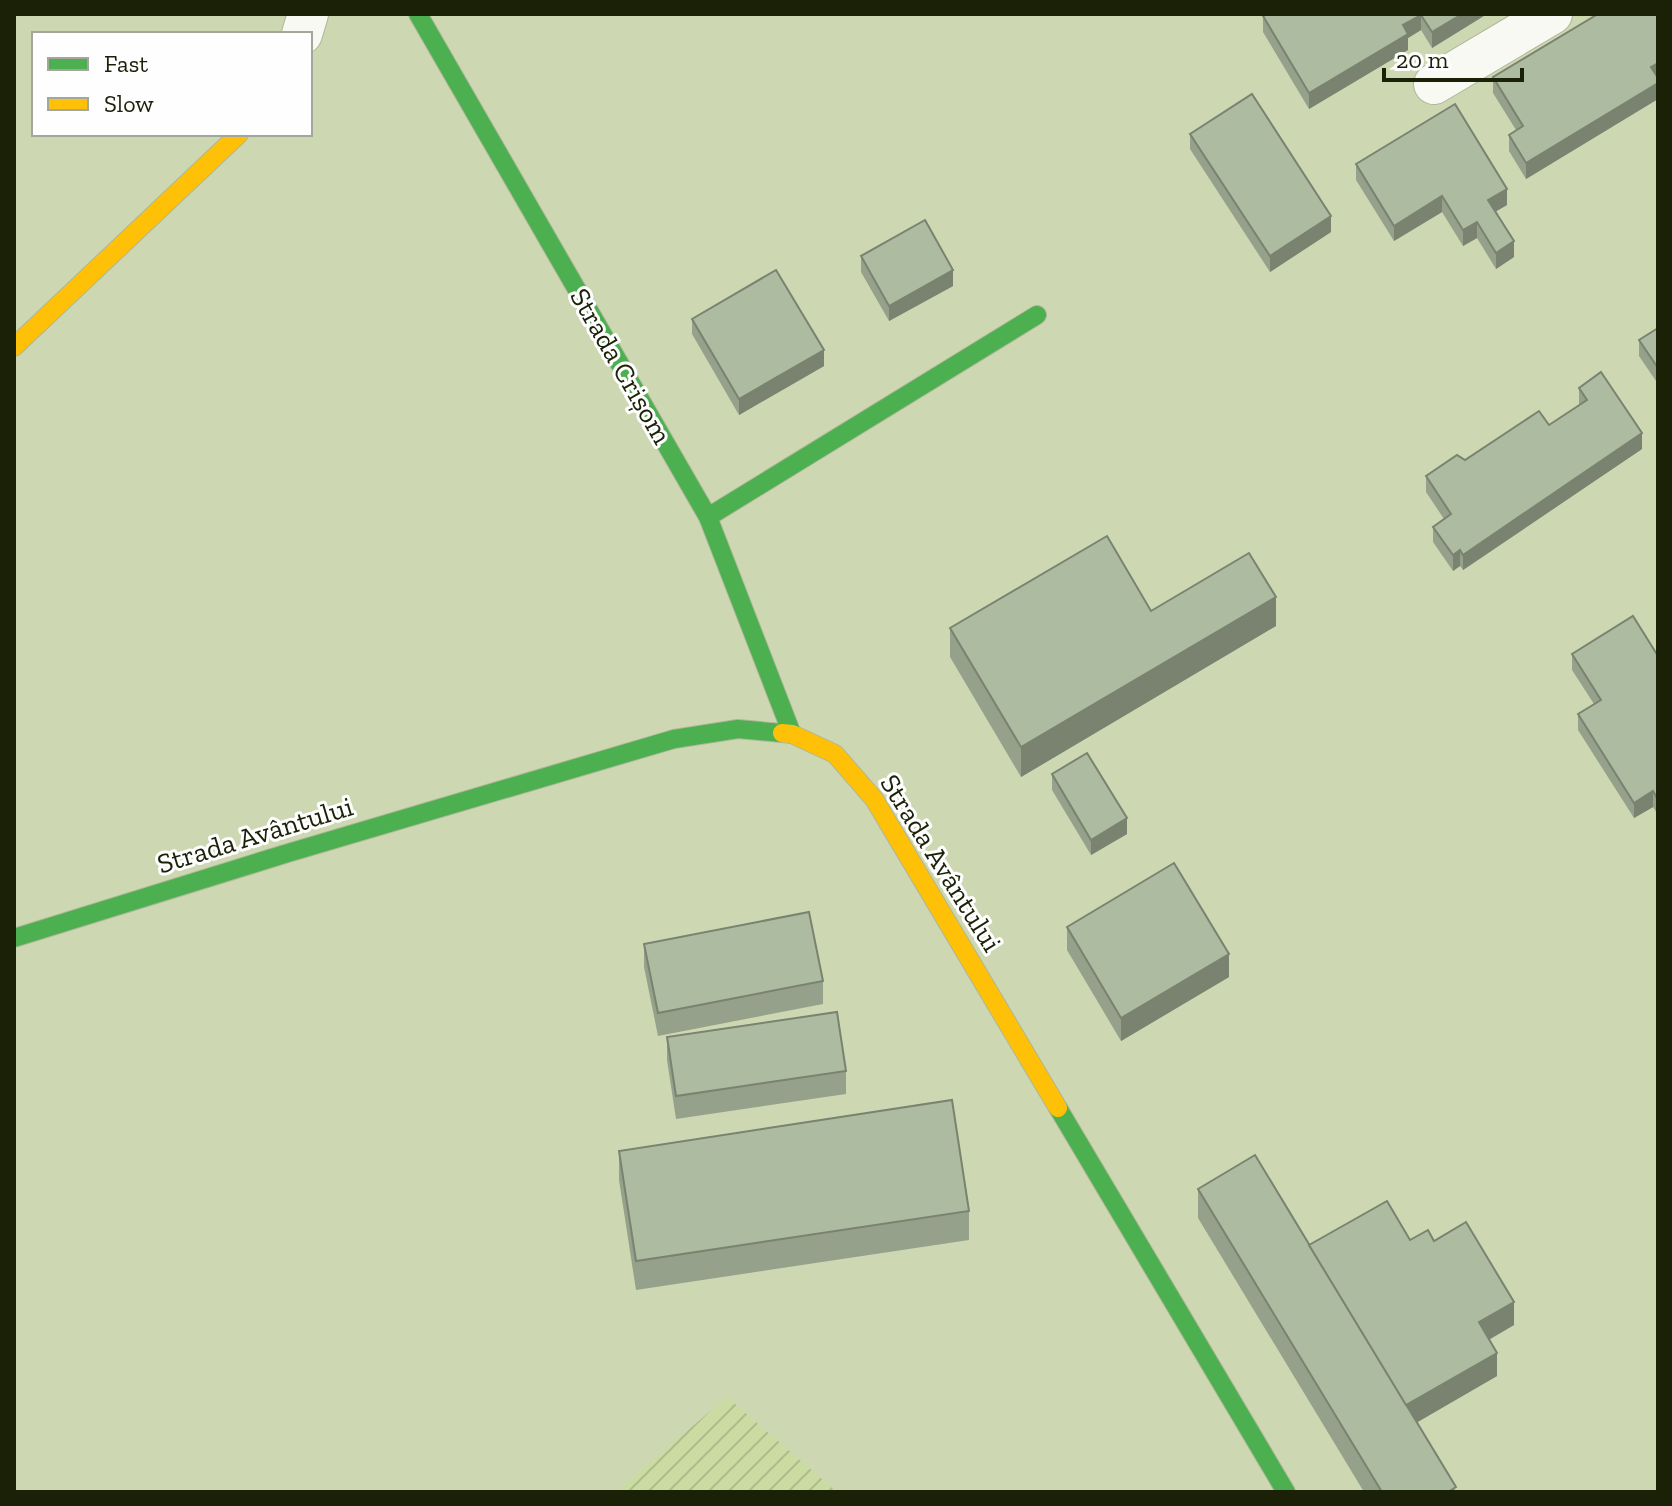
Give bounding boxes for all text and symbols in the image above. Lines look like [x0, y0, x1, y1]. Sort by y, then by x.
legend [32, 32, 312, 136]
scale bar [1384, 32, 1522, 82]
text: 20 m [1396, 45, 1449, 74]
text: Fast [104, 49, 148, 78]
text: Slow [104, 89, 154, 118]
street label: Strada Crișom [563, 282, 679, 450]
street label: Strada Avântului [873, 768, 1009, 958]
street label: Strada Avântului [153, 790, 357, 880]

